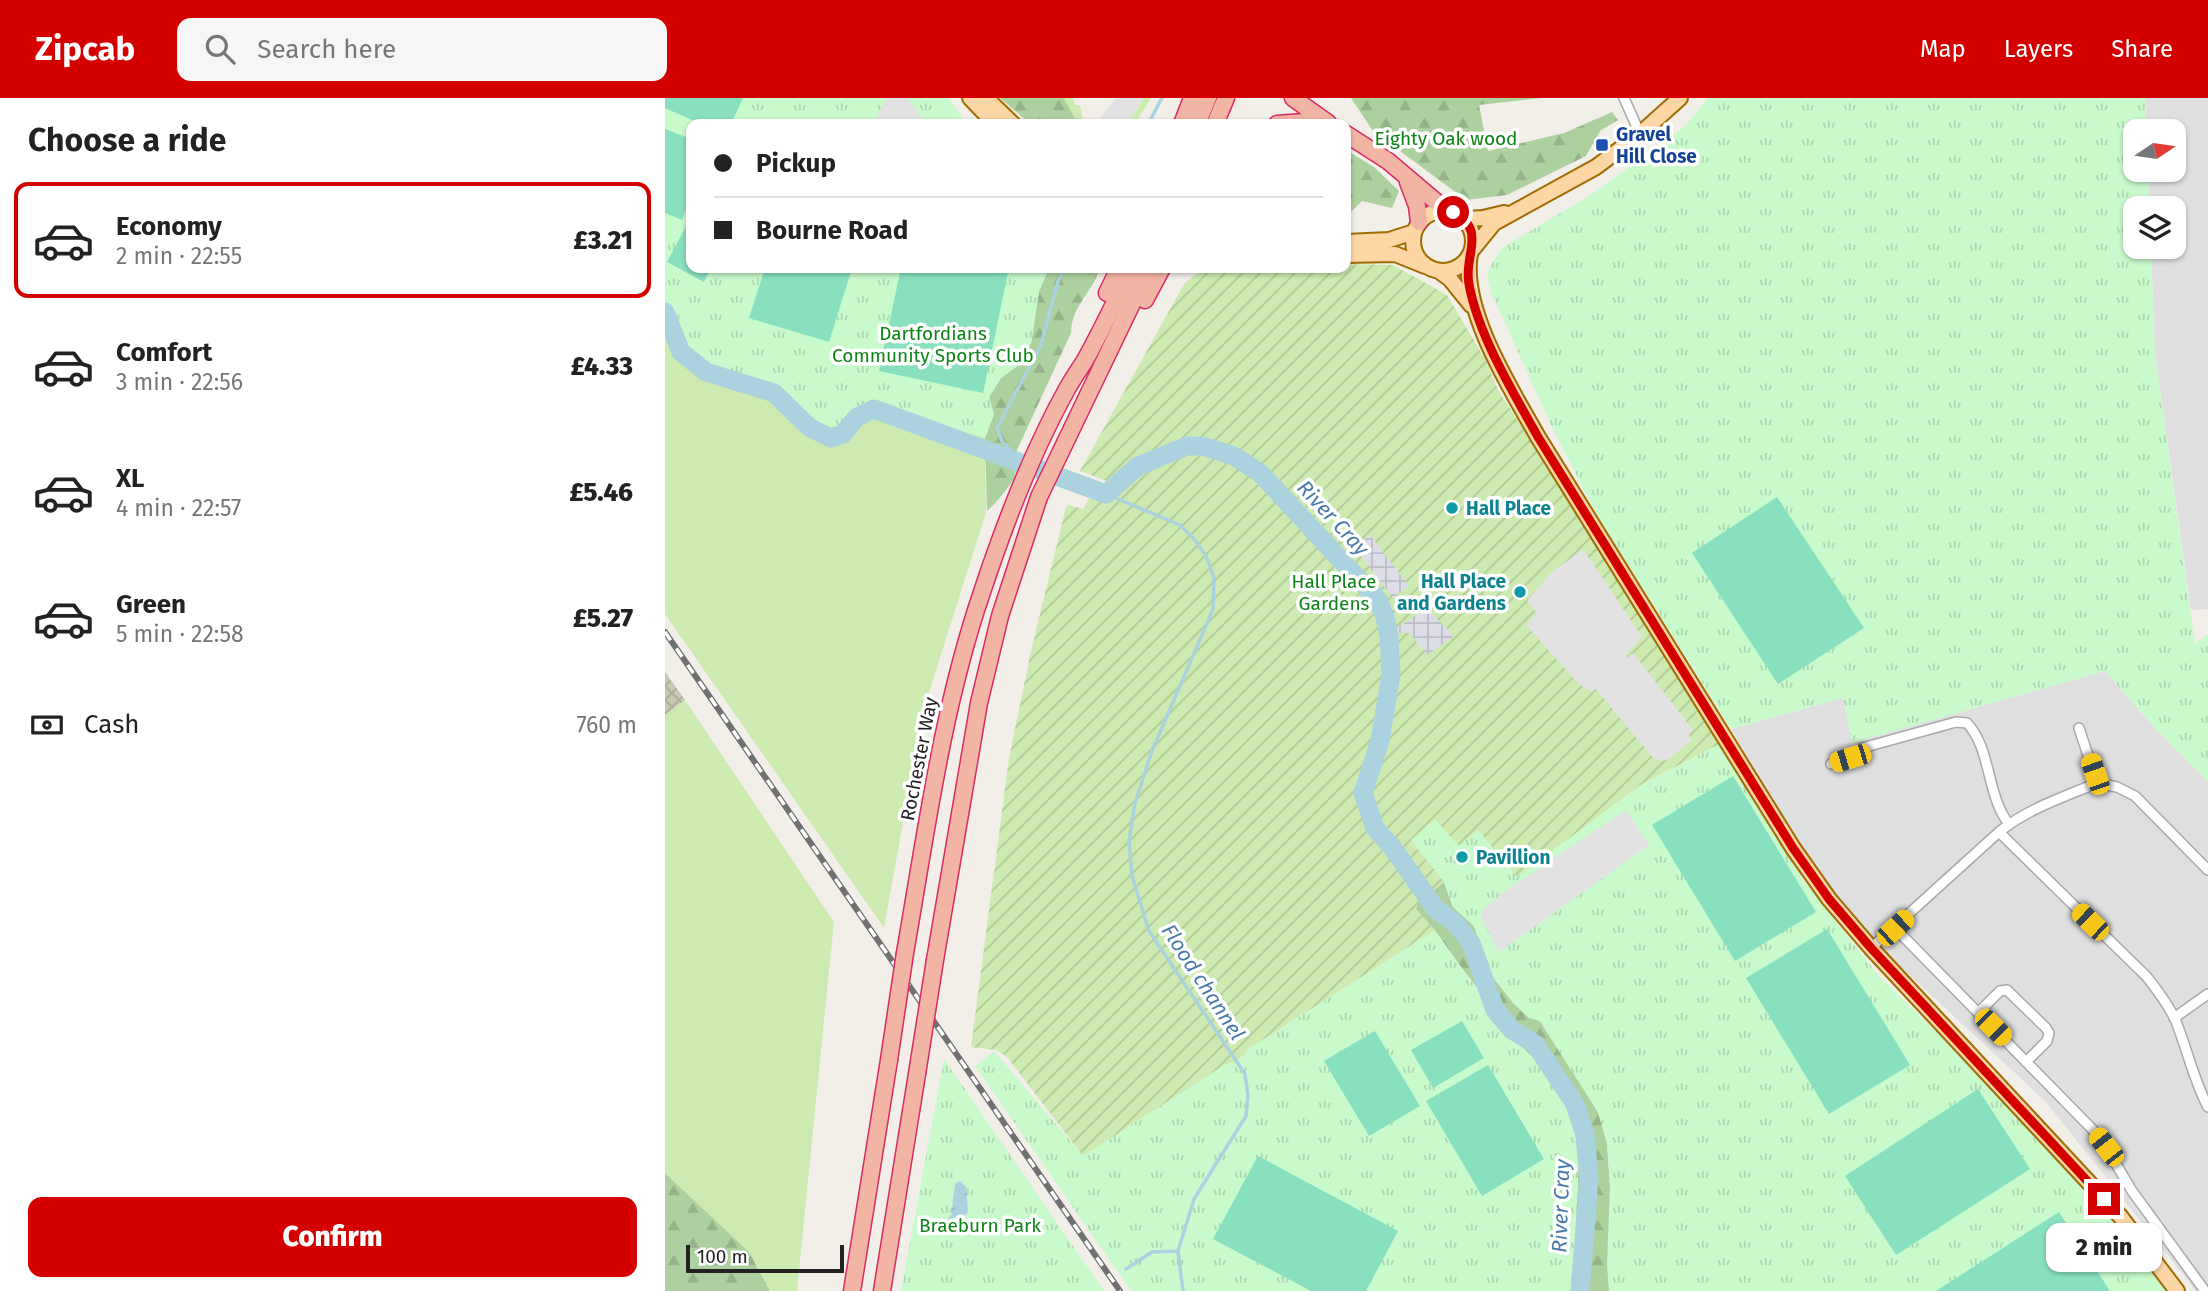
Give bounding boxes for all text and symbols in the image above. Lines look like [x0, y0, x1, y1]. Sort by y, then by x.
search box [177, 18, 667, 81]
text: Zipcab [35, 29, 135, 69]
icon: search [201, 30, 239, 68]
text: Search here [257, 34, 396, 65]
text: Map [1920, 35, 1966, 63]
text: Layers [2004, 35, 2073, 63]
text: Share [2111, 35, 2173, 63]
north arrow [2123, 119, 2186, 182]
map controls [2123, 119, 2186, 259]
text: Choose a ride [28, 121, 226, 159]
place label: Gravel Hill Close [1616, 123, 1697, 168]
park label: Eighty Oak wood [1375, 127, 1517, 150]
marker: Gravel Hill Close [1594, 137, 1610, 153]
text: Pickup [756, 148, 836, 179]
route start [1437, 196, 1469, 228]
button: layers [2123, 196, 2186, 259]
icon: car [32, 209, 95, 272]
text: Economy [116, 211, 222, 242]
text: Bourne Road [756, 215, 908, 246]
text: £3.21 [574, 225, 633, 256]
text: 2 min · 22:55 [116, 242, 242, 270]
park label: Dartfordians Community Sports Club [832, 322, 1034, 367]
icon: car [32, 335, 95, 398]
text: Comfort [116, 337, 212, 368]
text: £4.33 [571, 351, 633, 382]
text: 3 min · 22:56 [116, 368, 243, 396]
icon: car [32, 461, 95, 524]
text: XL [116, 463, 144, 494]
water label: River Cray [1292, 475, 1375, 562]
text: £5.46 [569, 477, 633, 508]
text: 4 min · 22:57 [116, 494, 241, 522]
place label: Hall Place [1466, 497, 1551, 520]
marker: Hall Place [1444, 500, 1460, 516]
park label: Hall Place Gardens [1292, 570, 1376, 615]
place label: Hall Place and Gardens [1397, 570, 1506, 615]
marker: Hall Place and Gardens [1512, 584, 1528, 600]
icon: car [32, 587, 95, 650]
text: Green [116, 589, 186, 620]
text: £5.27 [573, 603, 633, 634]
text: 5 min · 22:58 [116, 620, 244, 648]
street label: Rochester Way [896, 695, 942, 823]
icon: cash [28, 706, 66, 744]
text: Cash [84, 709, 140, 740]
text: 760 m [576, 711, 637, 739]
car [1827, 742, 1874, 774]
car [2079, 751, 2112, 797]
place label: Pavillion [1476, 846, 1550, 869]
marker: Pavillion [1454, 849, 1470, 865]
car [2068, 900, 2113, 944]
car [1873, 906, 1918, 950]
water label: Flood channel [1156, 919, 1250, 1045]
car [1971, 1005, 2016, 1049]
car [2085, 1124, 2128, 1170]
water label: River Cray [1546, 1158, 1576, 1253]
route end [2088, 1183, 2120, 1215]
button: Confirm [28, 1197, 637, 1277]
park label: Braeburn Park [919, 1214, 1041, 1237]
callout: 2 min [2046, 1224, 2162, 1272]
text: 2 min [2076, 1233, 2132, 1261]
scale bar [686, 1242, 843, 1274]
text: 100 m [697, 1245, 748, 1268]

